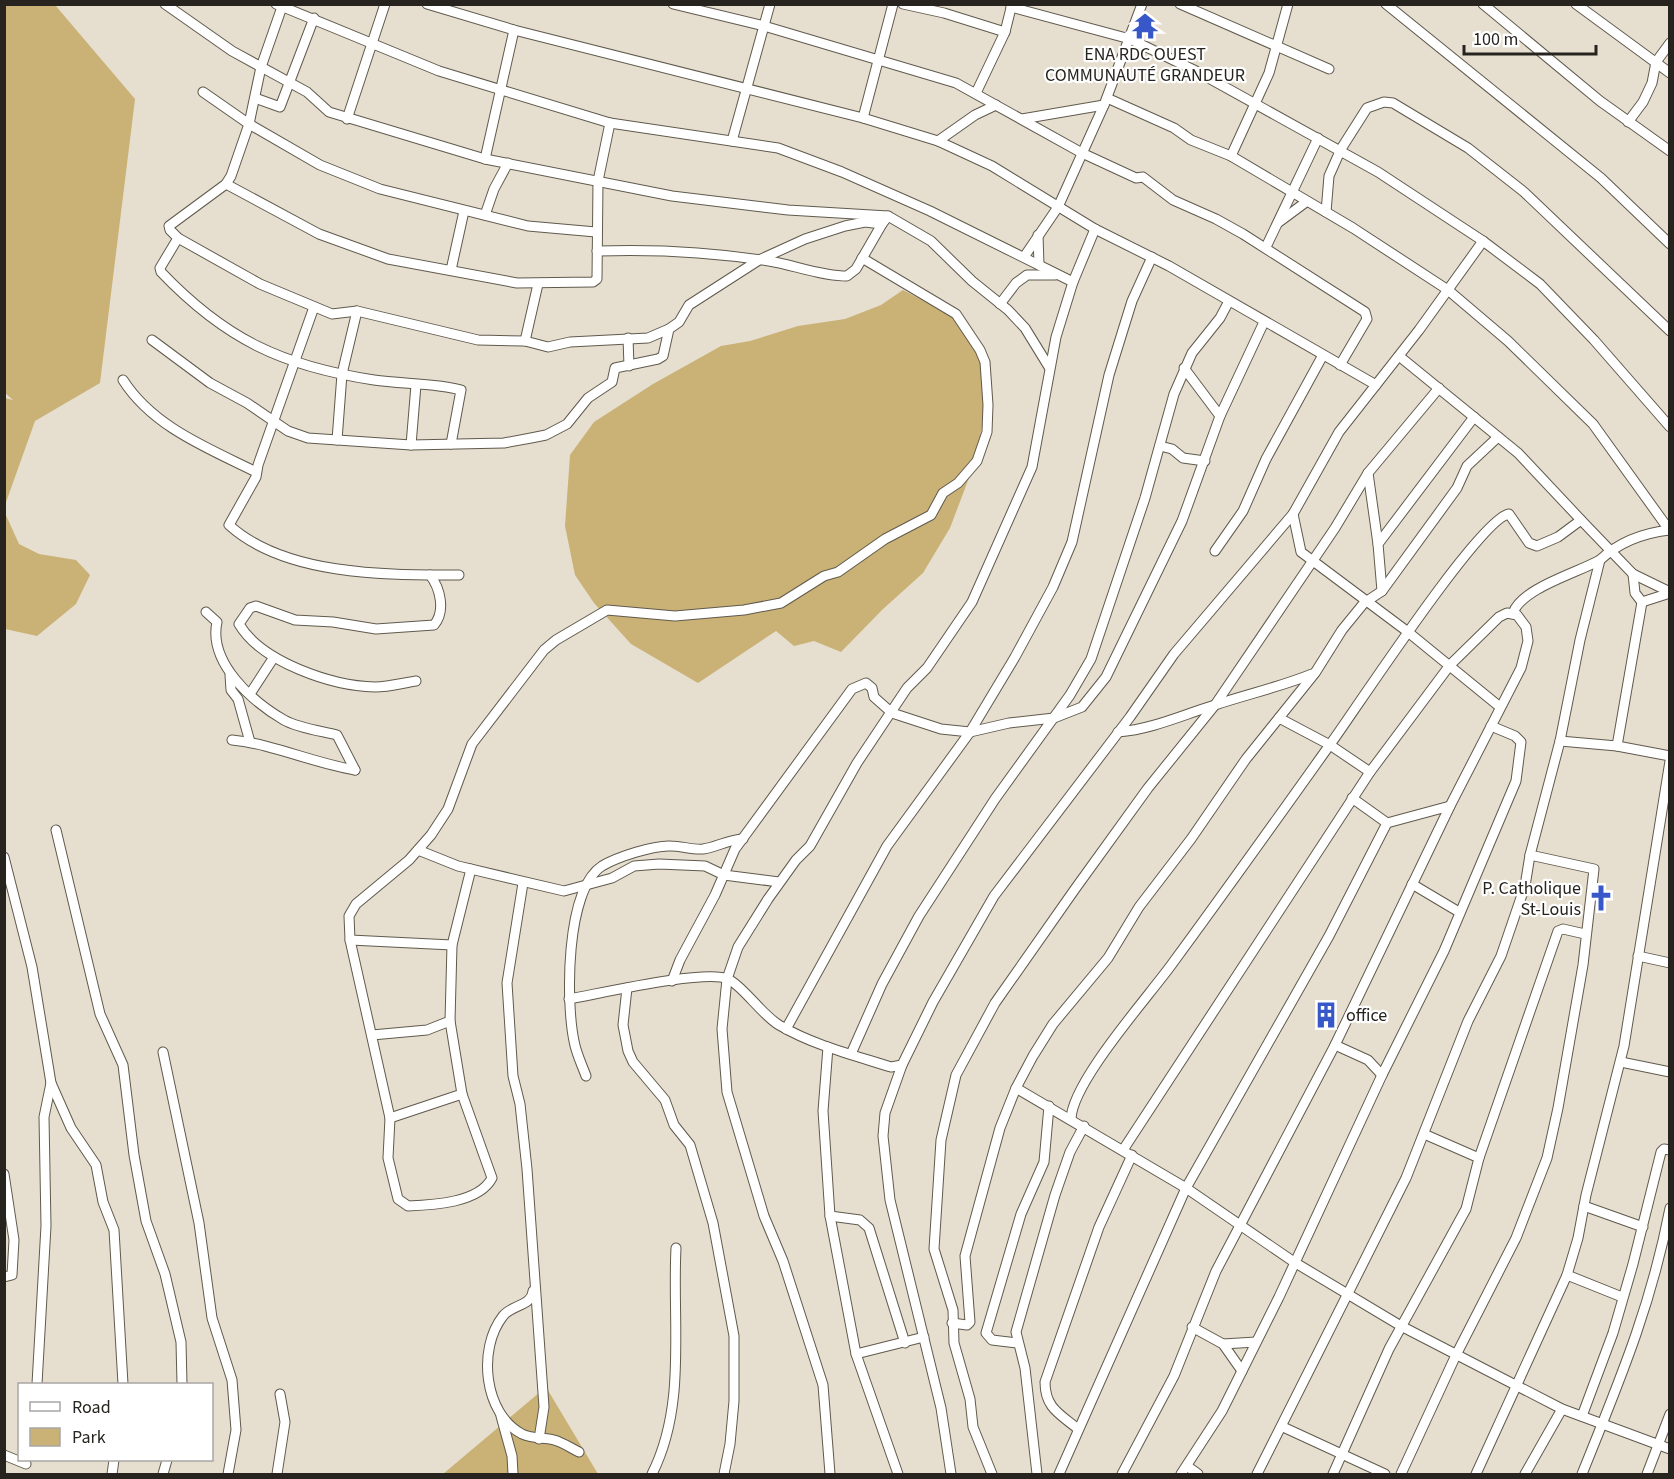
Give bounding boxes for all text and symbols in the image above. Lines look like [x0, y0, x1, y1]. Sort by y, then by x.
temple icon: ENA RDC OUEST COMMUNAUTÉ GRANDEUR [1130, 11, 1160, 41]
scale bar [1464, 18, 1596, 56]
text: 100 m [1473, 27, 1518, 52]
place label: ENA RDC OUEST COMMUNAUTÉ GRANDEUR [1045, 42, 1245, 88]
place label: P. Catholique St-Louis [1482, 876, 1581, 922]
church icon: P. Catholique St-Louis [1586, 883, 1616, 913]
building icon: office [1311, 1000, 1341, 1030]
place label: office [1346, 1003, 1387, 1028]
legend [18, 1383, 213, 1461]
text: Road [72, 1395, 111, 1420]
text: Park [72, 1425, 106, 1450]

